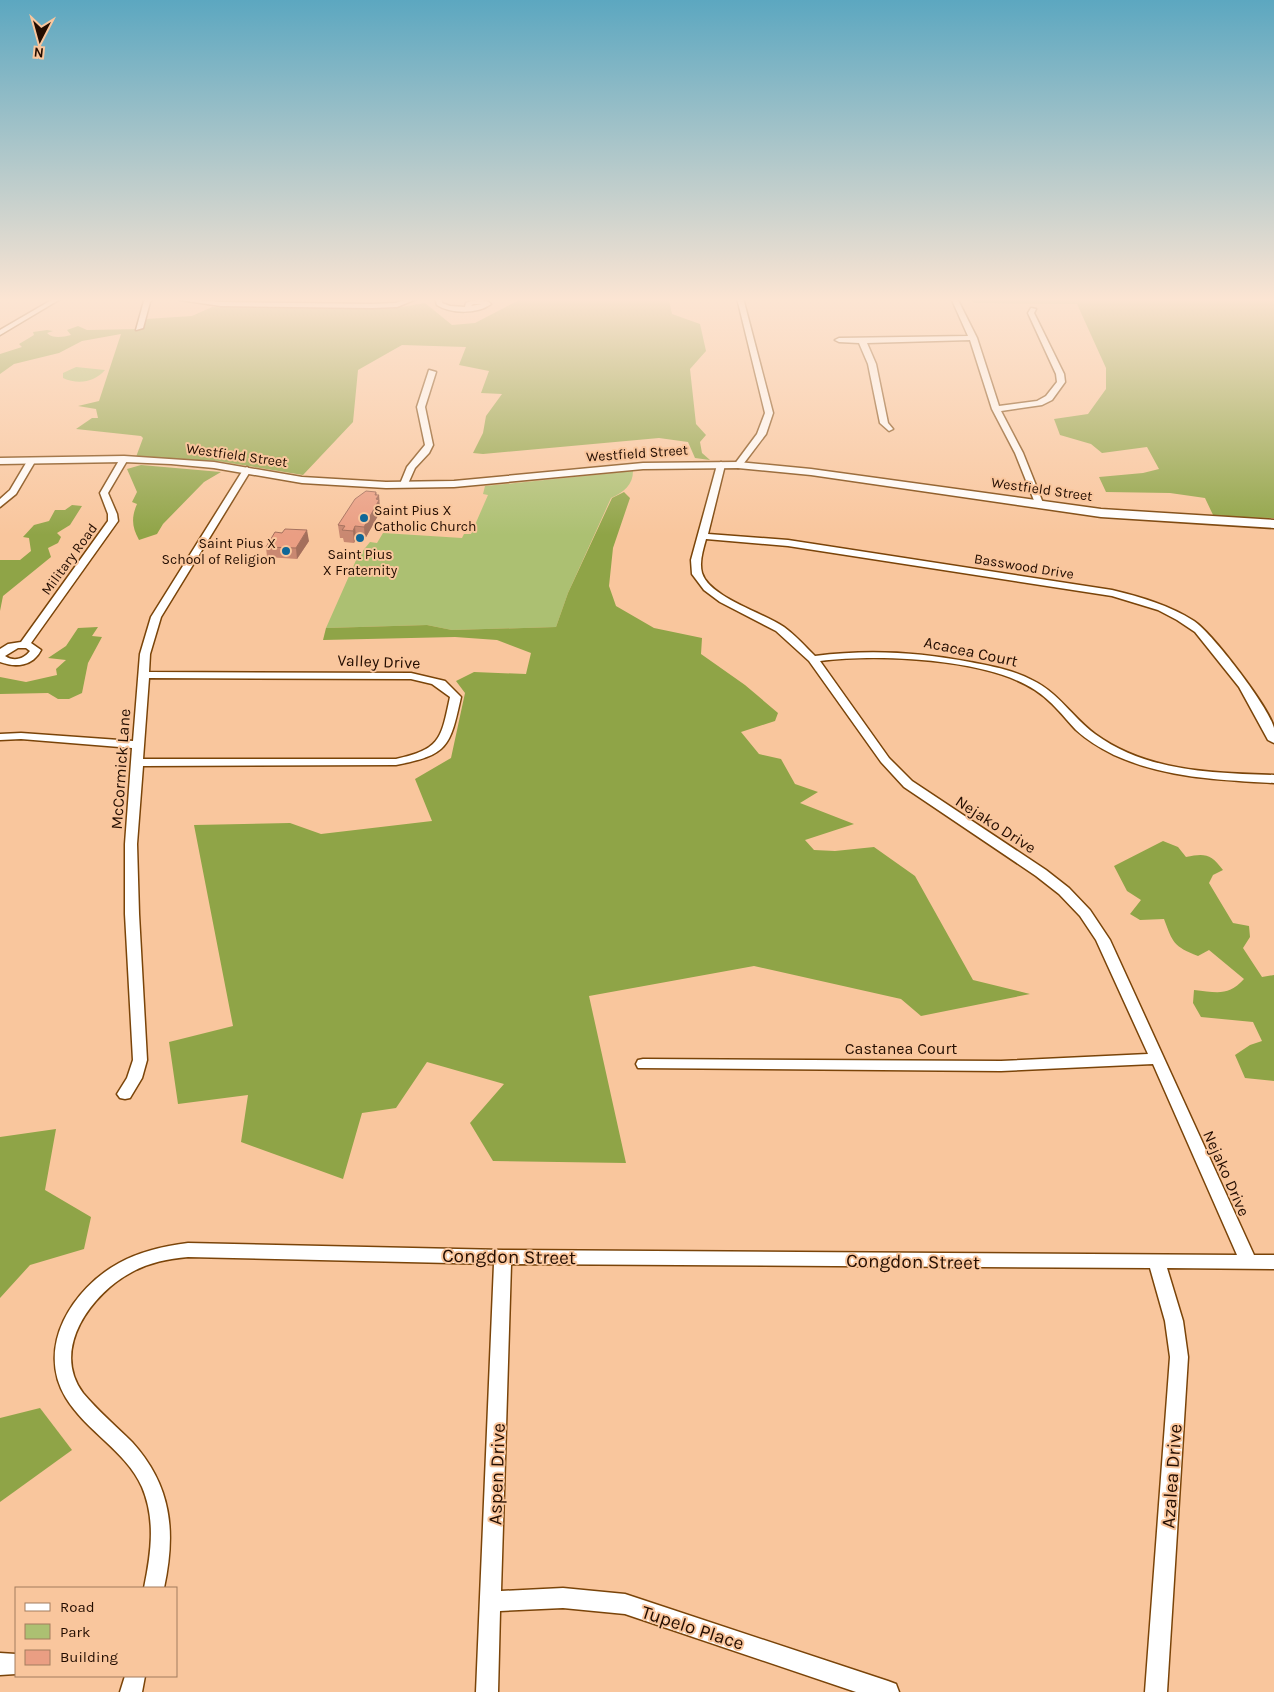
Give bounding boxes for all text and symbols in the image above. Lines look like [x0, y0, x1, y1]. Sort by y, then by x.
north arrow [15, 15, 65, 65]
text: N [33, 43, 45, 61]
street label: Westfield Street [185, 440, 289, 471]
street label: Westfield Street [586, 441, 689, 466]
street label: Westfield Street [990, 474, 1094, 505]
place label: Saint Pius X Catholic Church [374, 502, 477, 535]
marker: Saint Pius X Catholic Church [358, 512, 370, 524]
street label: Military Road [38, 520, 101, 598]
marker: Saint Pius X Fraternity [354, 532, 366, 544]
place label: Saint Pius X School of Religion [162, 535, 276, 568]
marker: Saint Pius X School of Religion [280, 545, 292, 557]
place label: Saint Pius X Fraternity [323, 546, 398, 579]
street label: Basswood Drive [973, 550, 1075, 583]
street label: Acacea Court [922, 632, 1020, 671]
street label: Valley Drive [337, 651, 421, 672]
street label: McCormick Lane [107, 708, 134, 830]
street label: Nejako Drive [952, 791, 1039, 857]
street label: Castanea Court [845, 1039, 957, 1058]
street label: Nejako Drive [1199, 1127, 1254, 1219]
street label: Congdon Street [442, 1245, 576, 1269]
street label: Congdon Street [846, 1250, 980, 1274]
street label: Aspen Drive [484, 1423, 510, 1525]
street label: Azalea Drive [1157, 1423, 1187, 1529]
legend [15, 1587, 178, 1677]
text: Road [60, 1598, 95, 1616]
street label: Tupelo Place [639, 1601, 747, 1655]
text: Park [60, 1623, 90, 1641]
text: Building [60, 1648, 118, 1666]

